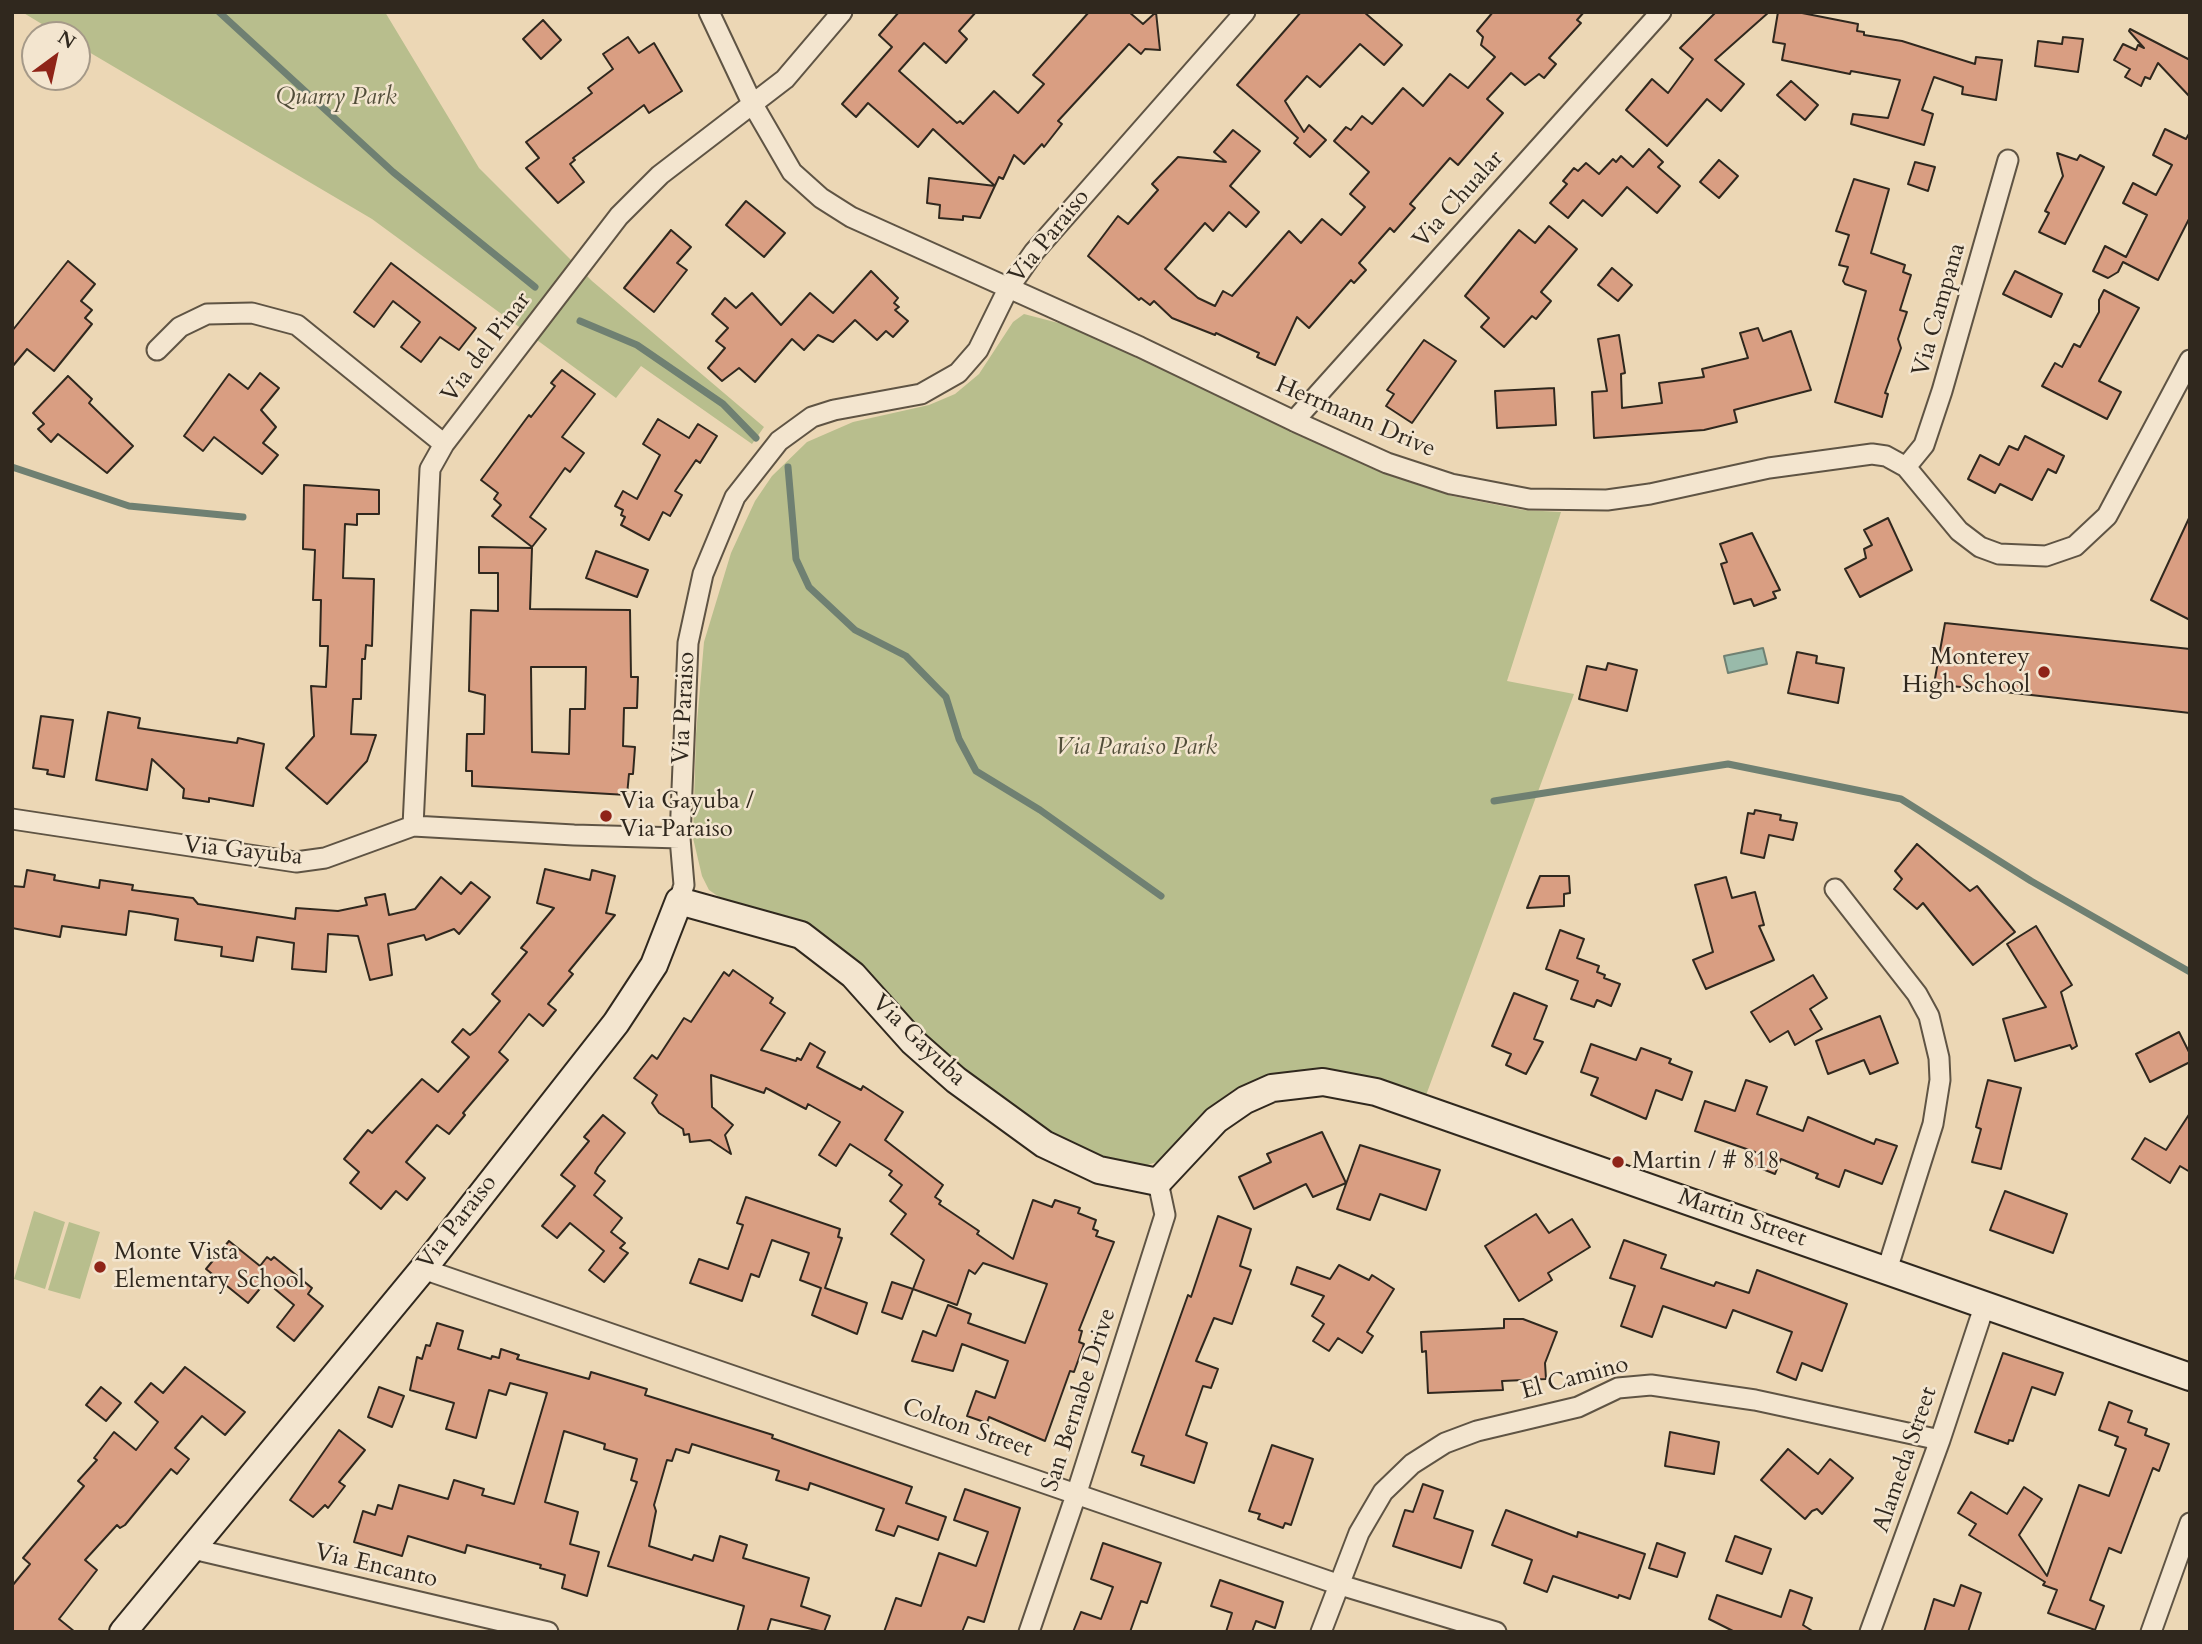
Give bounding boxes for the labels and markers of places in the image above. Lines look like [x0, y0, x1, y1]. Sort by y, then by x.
place label: Monterey High School [1902, 644, 2030, 700]
marker: Monterey High School [2036, 664, 2052, 680]
place label: Via Gayuba / Via Paraiso [620, 788, 754, 844]
marker: Via Gayuba / Via Paraiso [598, 808, 614, 824]
place label: Martin / # 818 [1632, 1148, 1780, 1176]
marker: Martin / # 818 [1610, 1154, 1626, 1170]
place label: Monte Vista Elementary School [114, 1239, 305, 1295]
marker: Monte Vista Elementary School [92, 1259, 108, 1275]

